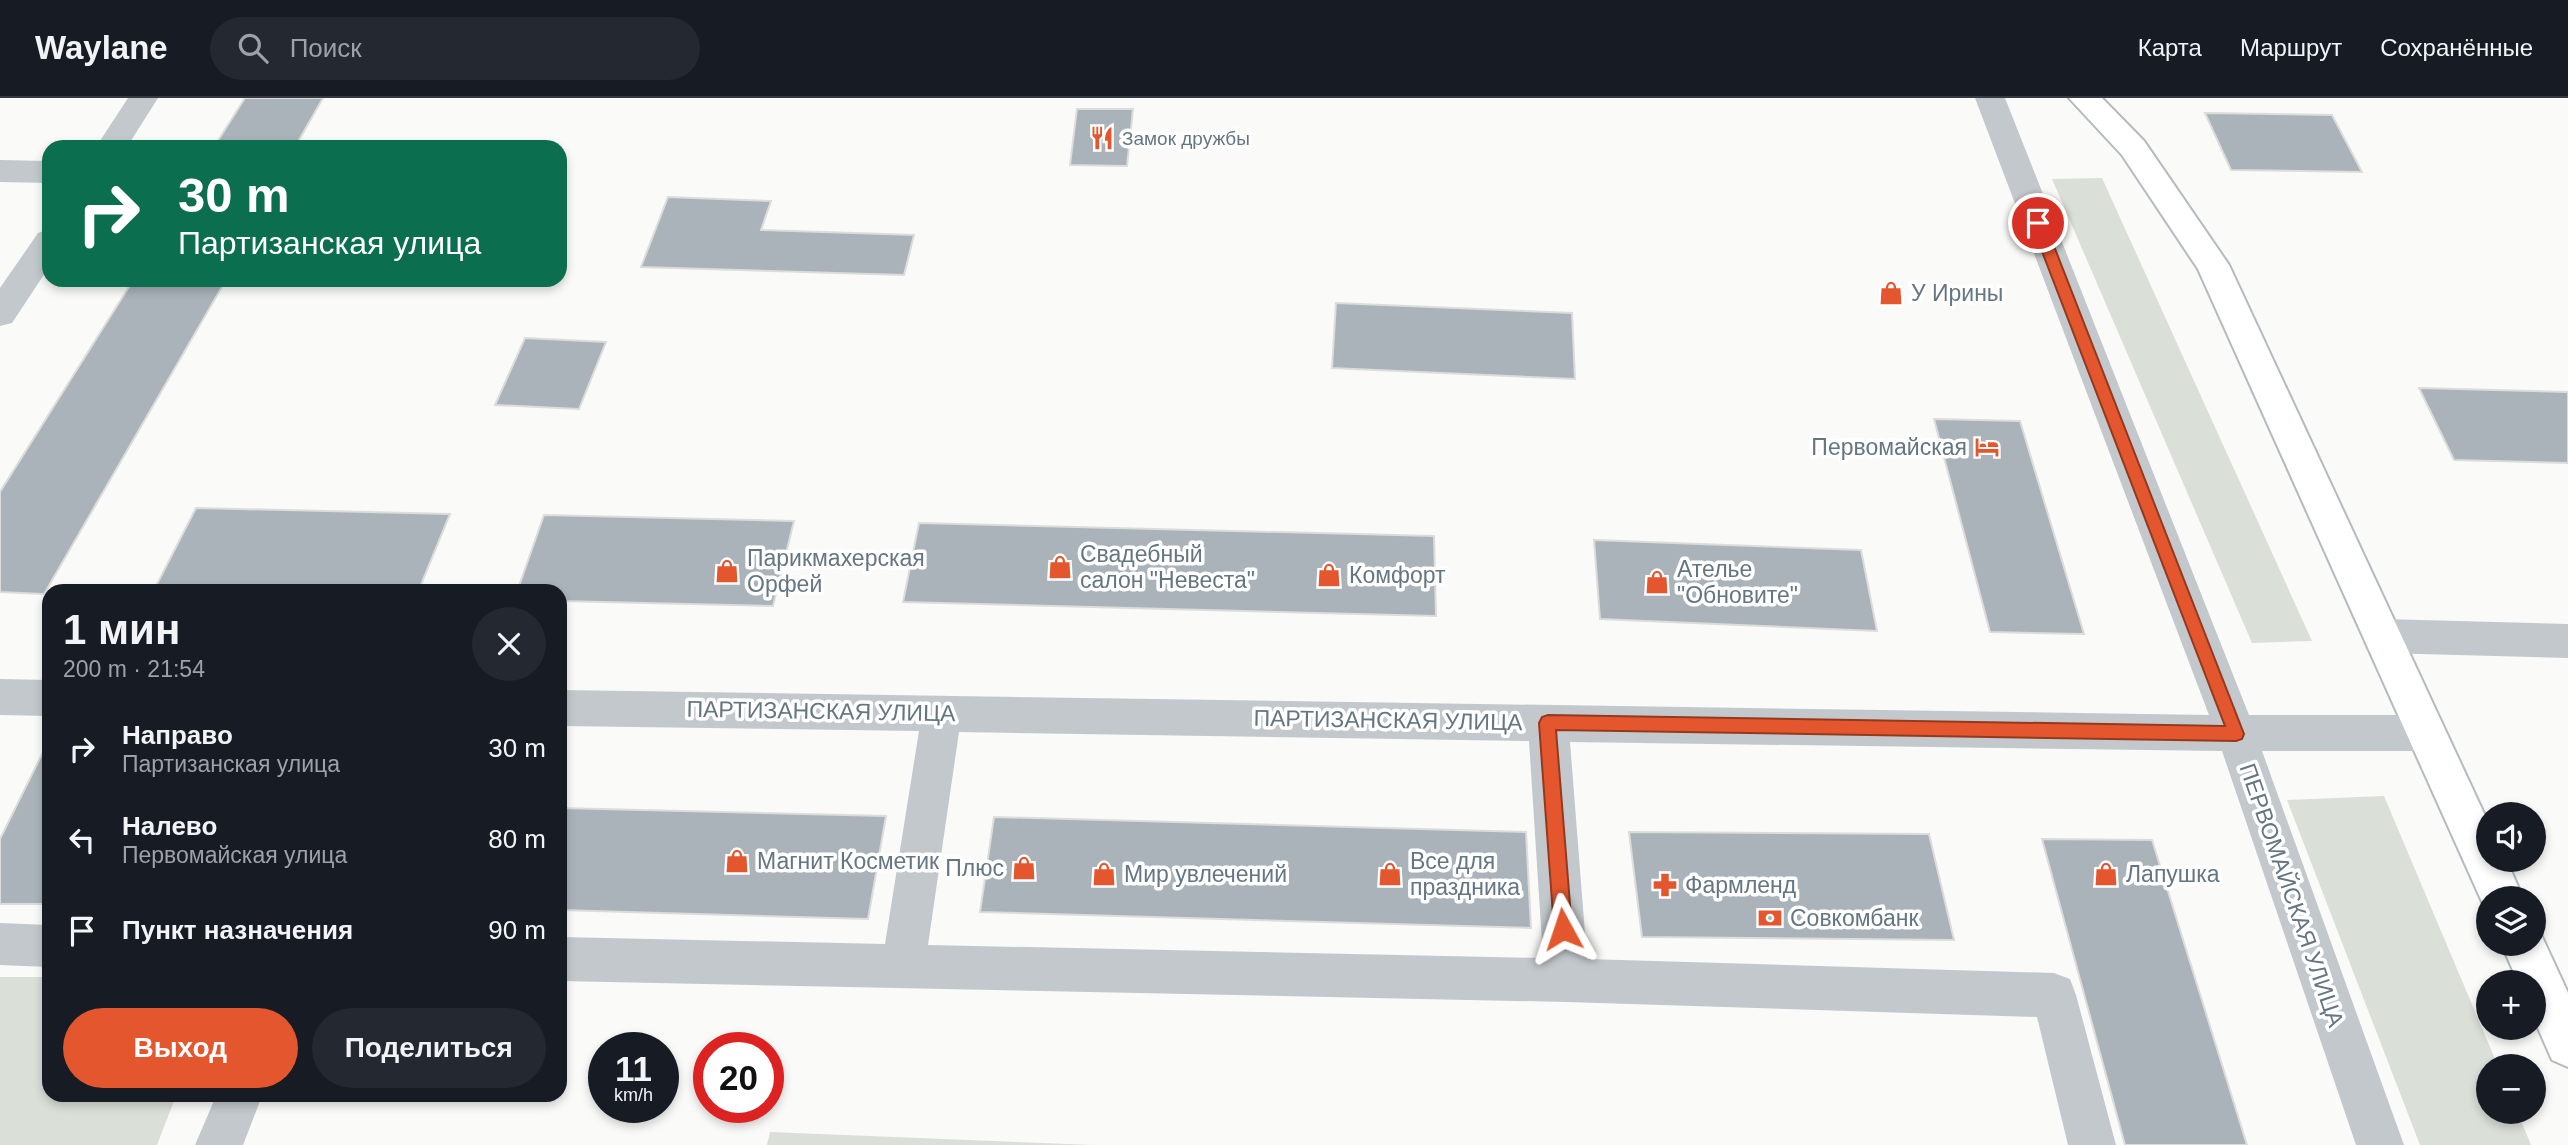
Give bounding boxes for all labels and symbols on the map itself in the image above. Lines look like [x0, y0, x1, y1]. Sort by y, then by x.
restaurant icon: Замок дружбы [1088, 124, 1116, 152]
place label: Замок дружбы [1122, 128, 1250, 149]
pin [2008, 193, 2068, 253]
shop icon: У Ирины [1877, 279, 1905, 307]
place label: У Ирины [1911, 280, 2003, 306]
hotel icon: Первомайская [1973, 433, 2001, 461]
place label: Первомайская [1811, 434, 1967, 460]
place label: Свадебный салон "Невеста" [1080, 541, 1255, 593]
place label: Парикмахерская Орфей [747, 545, 925, 597]
shop icon: Свадебный салон "Невеста" [1046, 553, 1074, 581]
place label: Ателье "Обновите" [1677, 556, 1798, 608]
shop icon: Парикмахерская Орфей [713, 557, 741, 585]
shop icon: Комфорт [1315, 561, 1343, 589]
place label: Комфорт [1349, 562, 1446, 588]
shop icon: Ателье "Обновите" [1643, 568, 1671, 596]
street label: ПАРТИЗАНСКАЯ УЛИЦА [686, 696, 956, 726]
street label: ПАРТИЗАНСКАЯ УЛИЦА [1253, 705, 1523, 735]
street label: ПЕРВОМАЙСКАЯ УЛИЦА [2235, 760, 2351, 1031]
shop icon: Магнит Косметик [723, 847, 751, 875]
place label: Магнит Косметик [757, 848, 940, 874]
place label: Все для праздника [1410, 848, 1520, 900]
shop icon: Плюс [1010, 854, 1038, 882]
place label: Плюс [945, 855, 1004, 881]
shop icon: Мир увлечений [1090, 860, 1118, 888]
shop icon: Все для праздника [1376, 860, 1404, 888]
shop icon: Лапушка [2092, 860, 2120, 888]
place label: Мир увлечений [1124, 861, 1287, 887]
place label: Лапушка [2126, 861, 2220, 887]
pharmacy icon: Фармленд [1651, 871, 1679, 899]
place label: Фармленд [1685, 872, 1797, 898]
position arrow [1526, 892, 1600, 966]
bank icon: Совкомбанк [1756, 904, 1784, 932]
place label: Совкомбанк [1790, 905, 1919, 931]
speed limit sign: 20 [693, 1032, 784, 1123]

